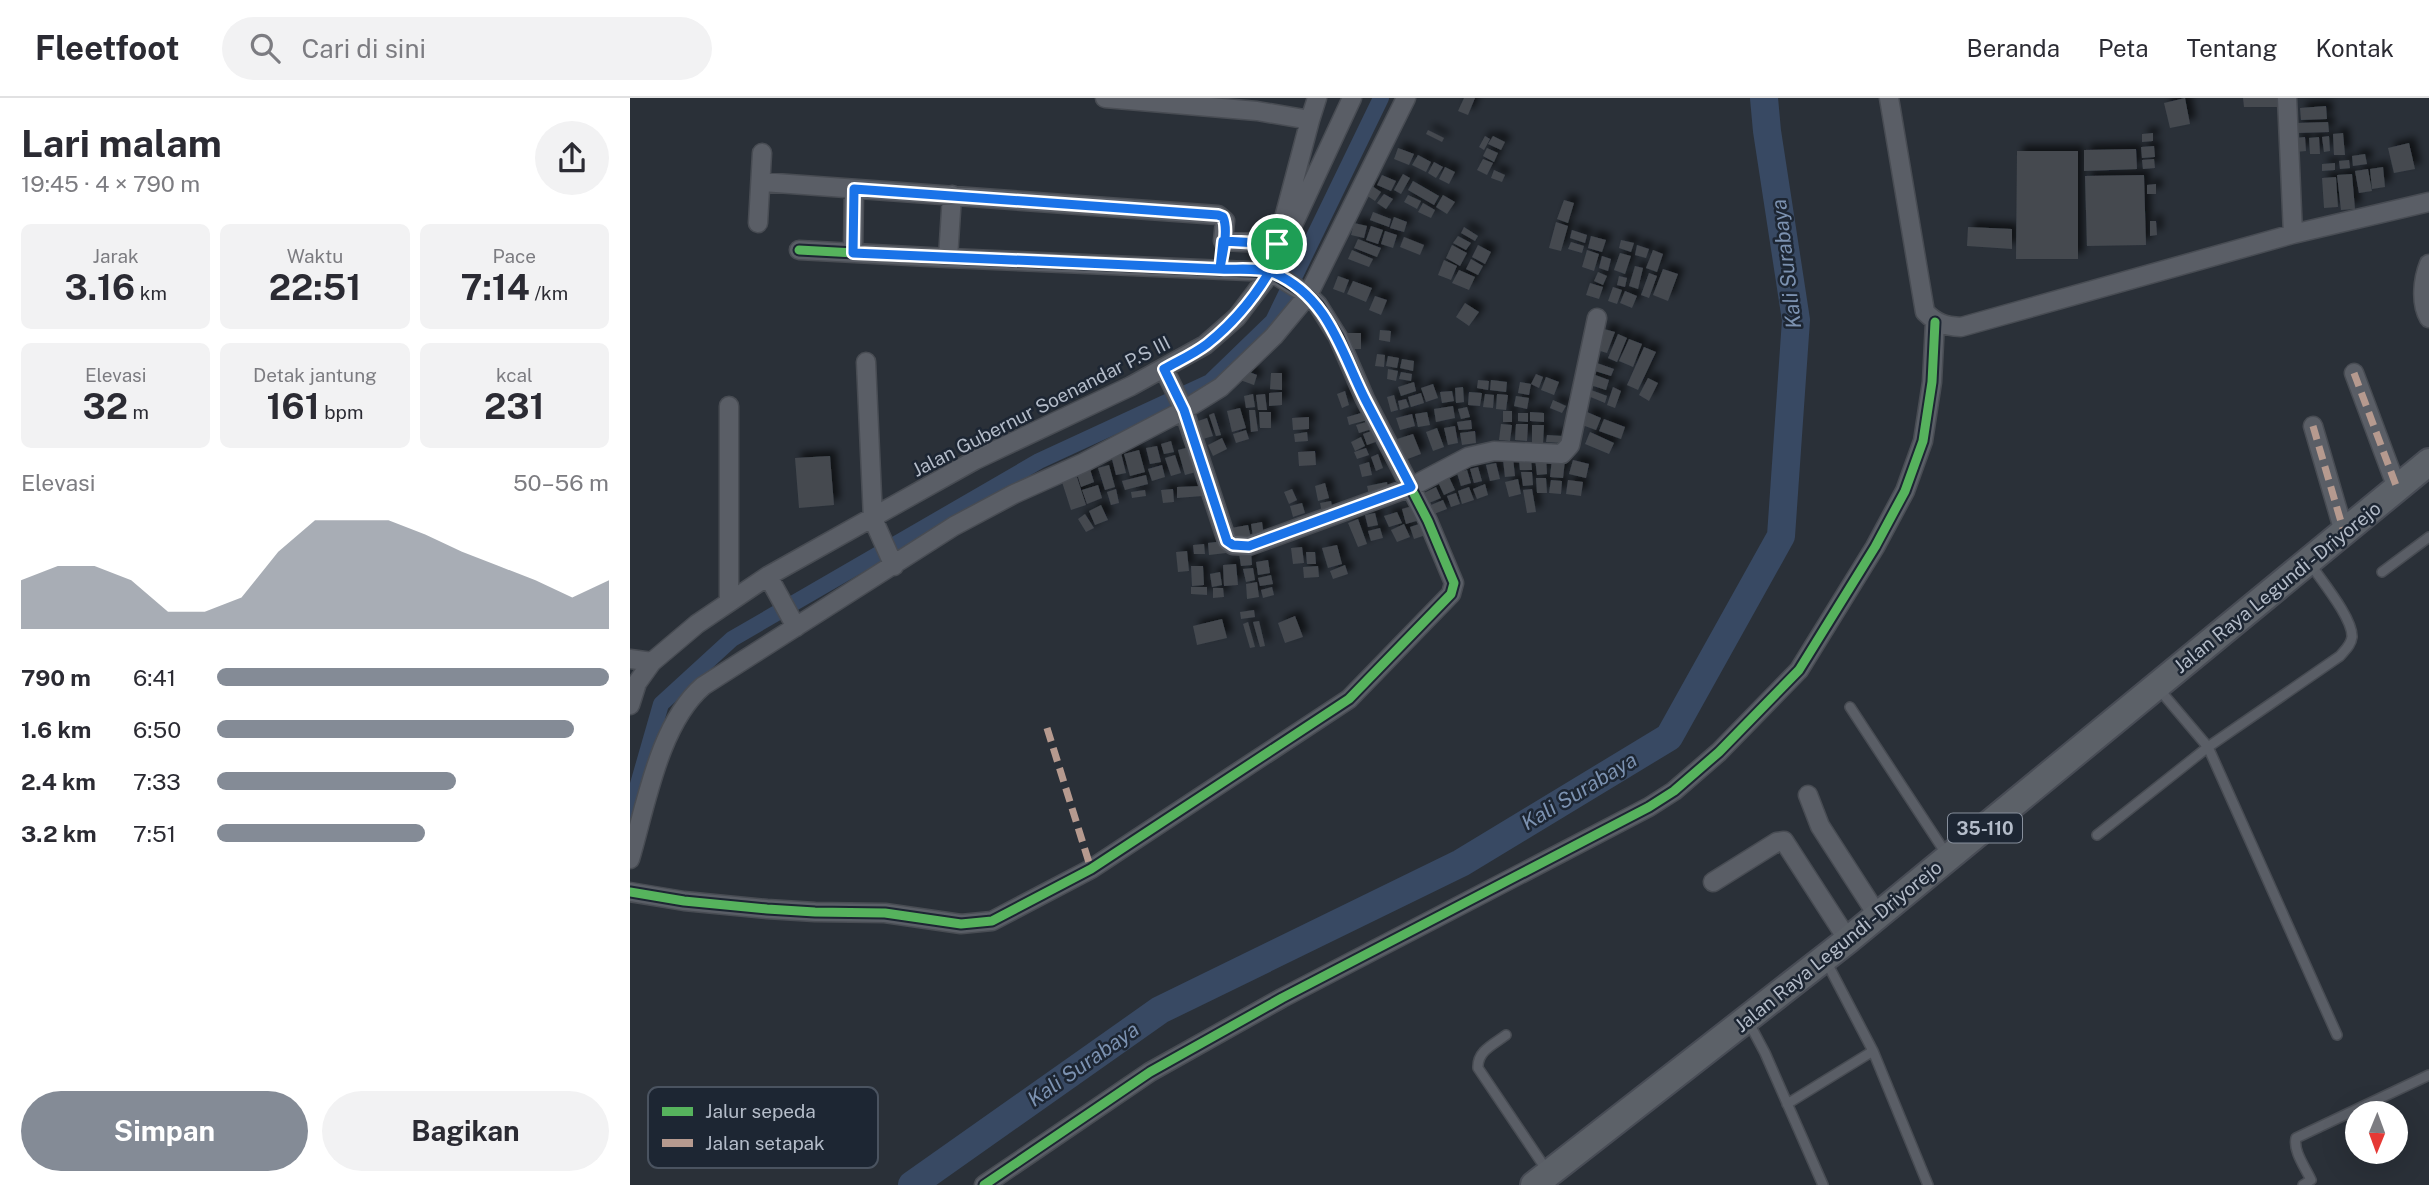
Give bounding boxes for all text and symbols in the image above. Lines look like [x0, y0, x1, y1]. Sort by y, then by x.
search box [222, 17, 712, 80]
text: Fleetfoot [35, 29, 180, 67]
icon: search [246, 29, 284, 67]
text: Cari di sini [302, 33, 426, 64]
text: Beranda [1966, 34, 2060, 62]
text: Peta [2098, 34, 2149, 62]
text: Tentang [2187, 34, 2277, 62]
text: Kontak [2315, 34, 2394, 62]
text: Lari malam [21, 121, 222, 166]
button: share [535, 121, 609, 195]
text: 19:45 · 4 × 790 m [21, 170, 200, 197]
water label: Kali Surabaya [1766, 198, 1806, 330]
pin [1247, 214, 1307, 274]
icon: arrive [1258, 225, 1296, 263]
text: Jarak [93, 245, 139, 267]
text: Waktu [287, 245, 343, 267]
text: Pace [493, 245, 536, 267]
text: 3.16 [64, 267, 135, 308]
text: 22:51 [269, 267, 361, 308]
text: 7:14 [460, 267, 530, 308]
text: km [135, 282, 167, 304]
text: /km [530, 282, 568, 304]
street label: Jalan Gubernur Soenandar P.S III [908, 331, 1174, 481]
text: Elevasi [85, 364, 146, 386]
text: Detak jantung [253, 364, 377, 386]
text: kcal [496, 364, 533, 386]
text: 32 [82, 386, 128, 427]
text: 161 [267, 386, 320, 427]
text: 231 [484, 386, 545, 427]
text: m [128, 401, 149, 423]
text: bpm [320, 401, 363, 423]
text: Elevasi [21, 469, 95, 496]
text: 50–56 m [513, 469, 609, 496]
street label: Jalan Raya Legundi - Driyorejo [2169, 497, 2385, 677]
text: 790 m [21, 664, 91, 691]
text: 6:41 [133, 664, 176, 691]
text: 1.6 km [21, 716, 91, 743]
text: 6:50 [133, 716, 181, 743]
water label: Kali Surabaya [1517, 747, 1641, 835]
text: 2.4 km [21, 768, 96, 795]
text: 7:33 [133, 768, 181, 795]
road number: 35-110 [1948, 814, 2022, 842]
text: 3.2 km [21, 820, 97, 847]
text: 7:51 [133, 820, 176, 847]
street label: Jalan Raya Legundi - Driyorejo [1730, 856, 1946, 1036]
water label: Kali Surabaya [1023, 1016, 1143, 1112]
legend [648, 1087, 878, 1168]
button: Simpan [21, 1091, 308, 1171]
button: Bagikan [322, 1091, 609, 1171]
text: Jalur sepeda [705, 1100, 816, 1122]
north arrow [2345, 1101, 2408, 1164]
map controls [2345, 1101, 2408, 1164]
text: Jalan setapak [705, 1132, 825, 1154]

